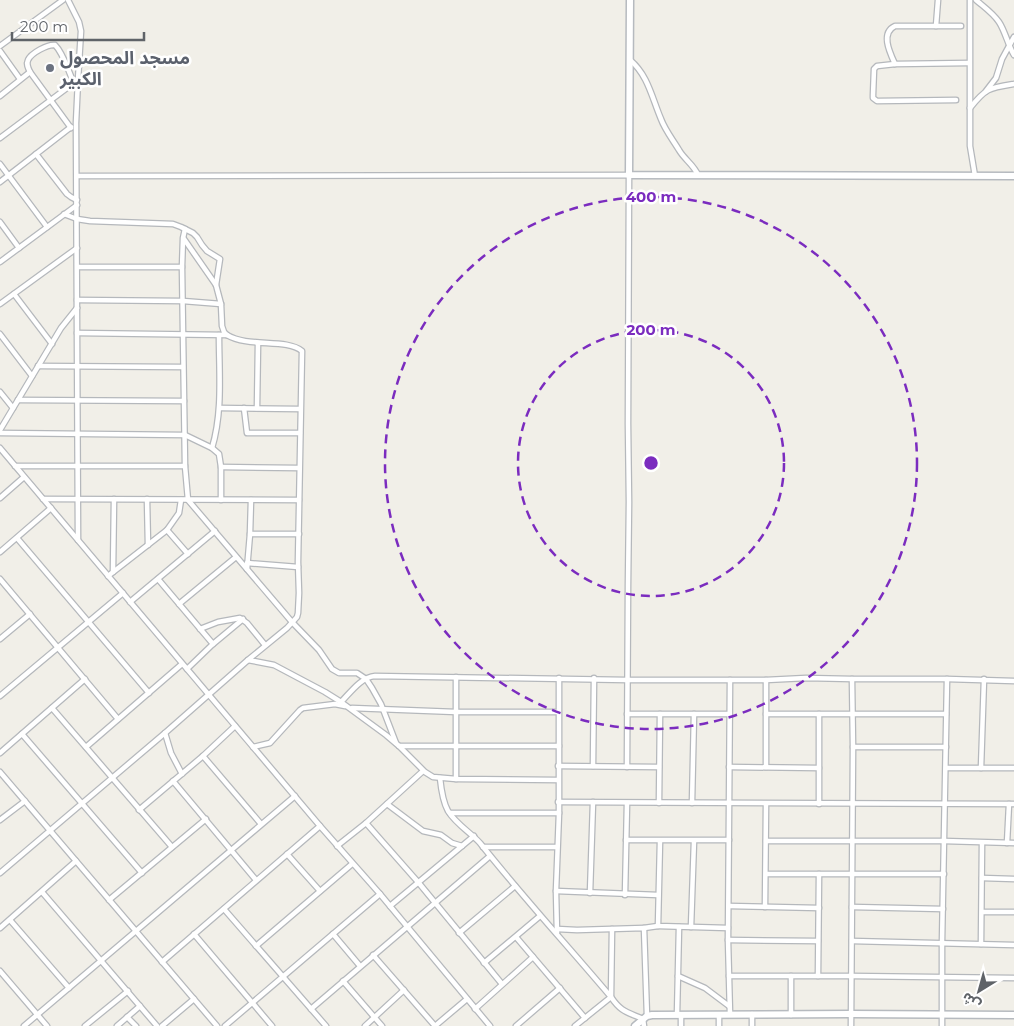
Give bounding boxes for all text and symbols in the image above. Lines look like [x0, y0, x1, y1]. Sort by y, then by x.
scale bar [12, 10, 145, 42]
text: 200 m [20, 17, 68, 36]
place label: مسجد المحصول الكبير [59, 47, 190, 90]
marker: مسجد المحصول الكبير [44, 62, 56, 74]
text: 400 m [626, 187, 676, 206]
text: 200 m [626, 320, 676, 339]
centre of rings [642, 454, 660, 472]
north arrow [954, 966, 1004, 1016]
text: ش [958, 988, 984, 1014]

